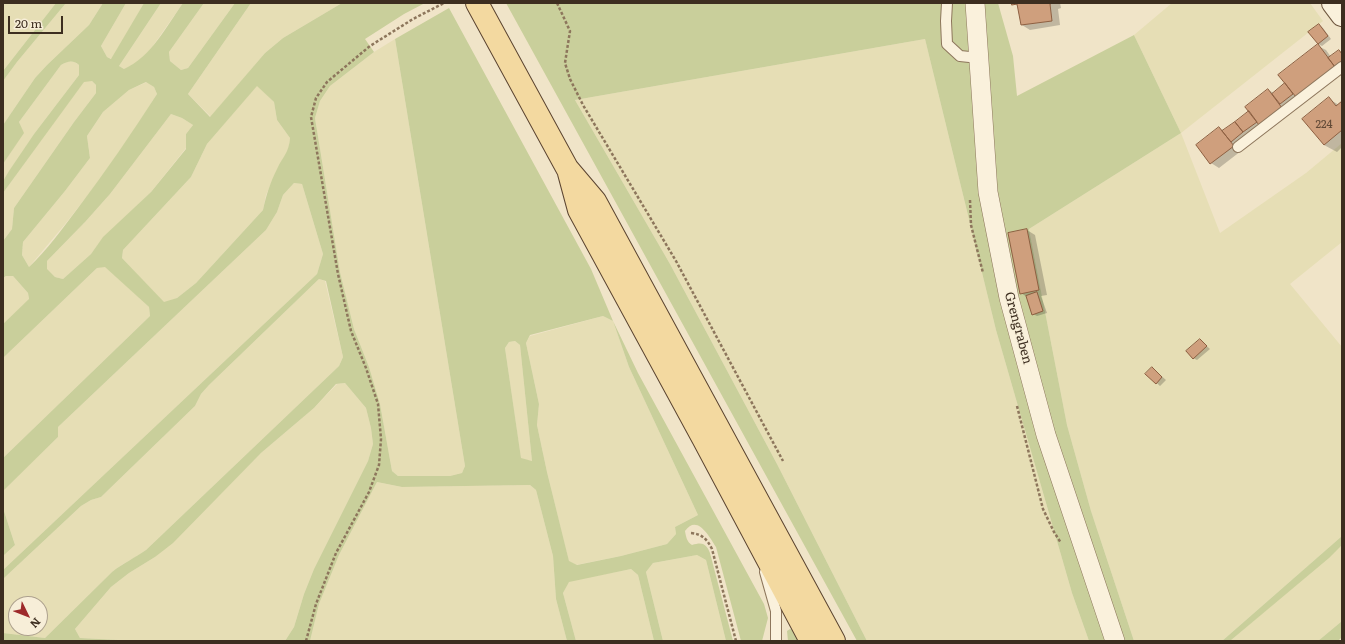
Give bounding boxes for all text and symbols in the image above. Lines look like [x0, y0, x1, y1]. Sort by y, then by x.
scale bar [10, 8, 65, 34]
text: 20 m [15, 14, 42, 32]
house number: 224 [1315, 118, 1333, 132]
street label: Grengraben [1001, 290, 1035, 366]
north arrow [8, 596, 48, 636]
text: N [27, 615, 45, 632]

